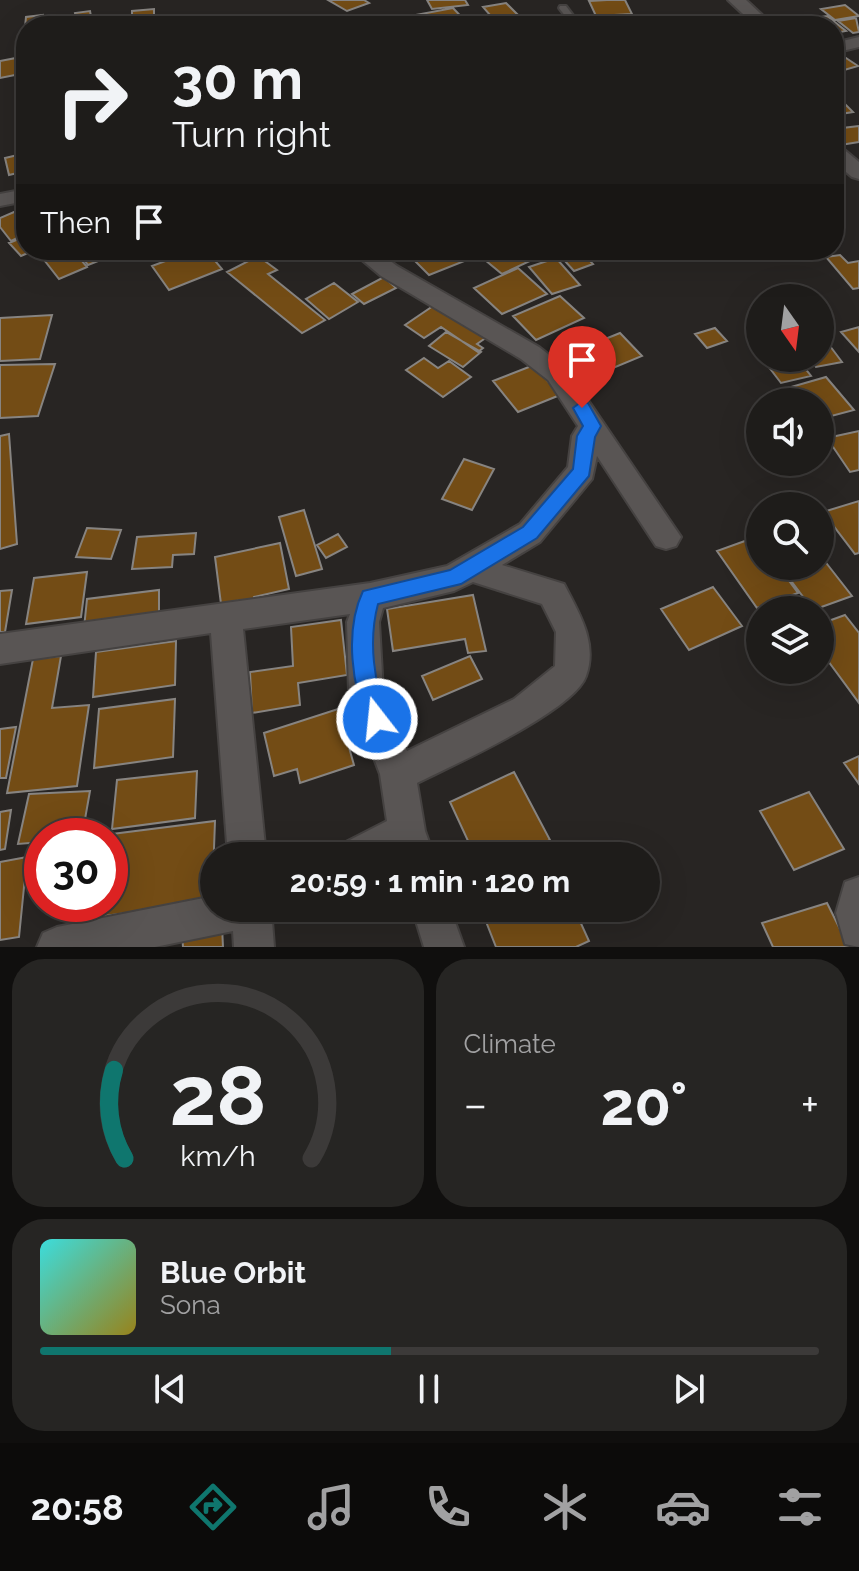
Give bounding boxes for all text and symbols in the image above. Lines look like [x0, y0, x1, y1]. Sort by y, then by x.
text: 30 m [172, 46, 303, 112]
icon: right [40, 48, 144, 152]
text: Turn right [172, 113, 331, 155]
icon: arrive [127, 200, 171, 244]
text: Then [40, 205, 111, 240]
north arrow [746, 284, 834, 372]
map controls [746, 284, 834, 684]
pin [548, 326, 616, 408]
icon: arrive [560, 338, 604, 382]
button: sound [746, 388, 834, 476]
button: search [746, 492, 834, 580]
button: layers [746, 596, 834, 684]
position arrow [335, 677, 419, 761]
speed limit sign: 30 [24, 818, 128, 922]
text: 20:59 · 1 min · 120 m [290, 864, 570, 899]
text: Climate [464, 1029, 556, 1059]
text: 28 [169, 1047, 266, 1144]
text: 20° [601, 1069, 687, 1139]
text: − [464, 1079, 487, 1130]
text: + [801, 1079, 819, 1130]
text: km/h [180, 1139, 255, 1173]
text: Blue Orbit [160, 1255, 306, 1290]
text: Sona [160, 1290, 221, 1320]
icon: previous [148, 1367, 192, 1411]
icon: pause [407, 1367, 451, 1411]
icon: next [667, 1367, 711, 1411]
icon: directions [185, 1479, 241, 1535]
icon: music [303, 1479, 359, 1535]
icon: phone [420, 1479, 476, 1535]
icon: climate [537, 1479, 593, 1535]
icon: car [655, 1479, 711, 1535]
icon: filters [772, 1479, 828, 1535]
text: 20:58 [31, 1486, 124, 1528]

